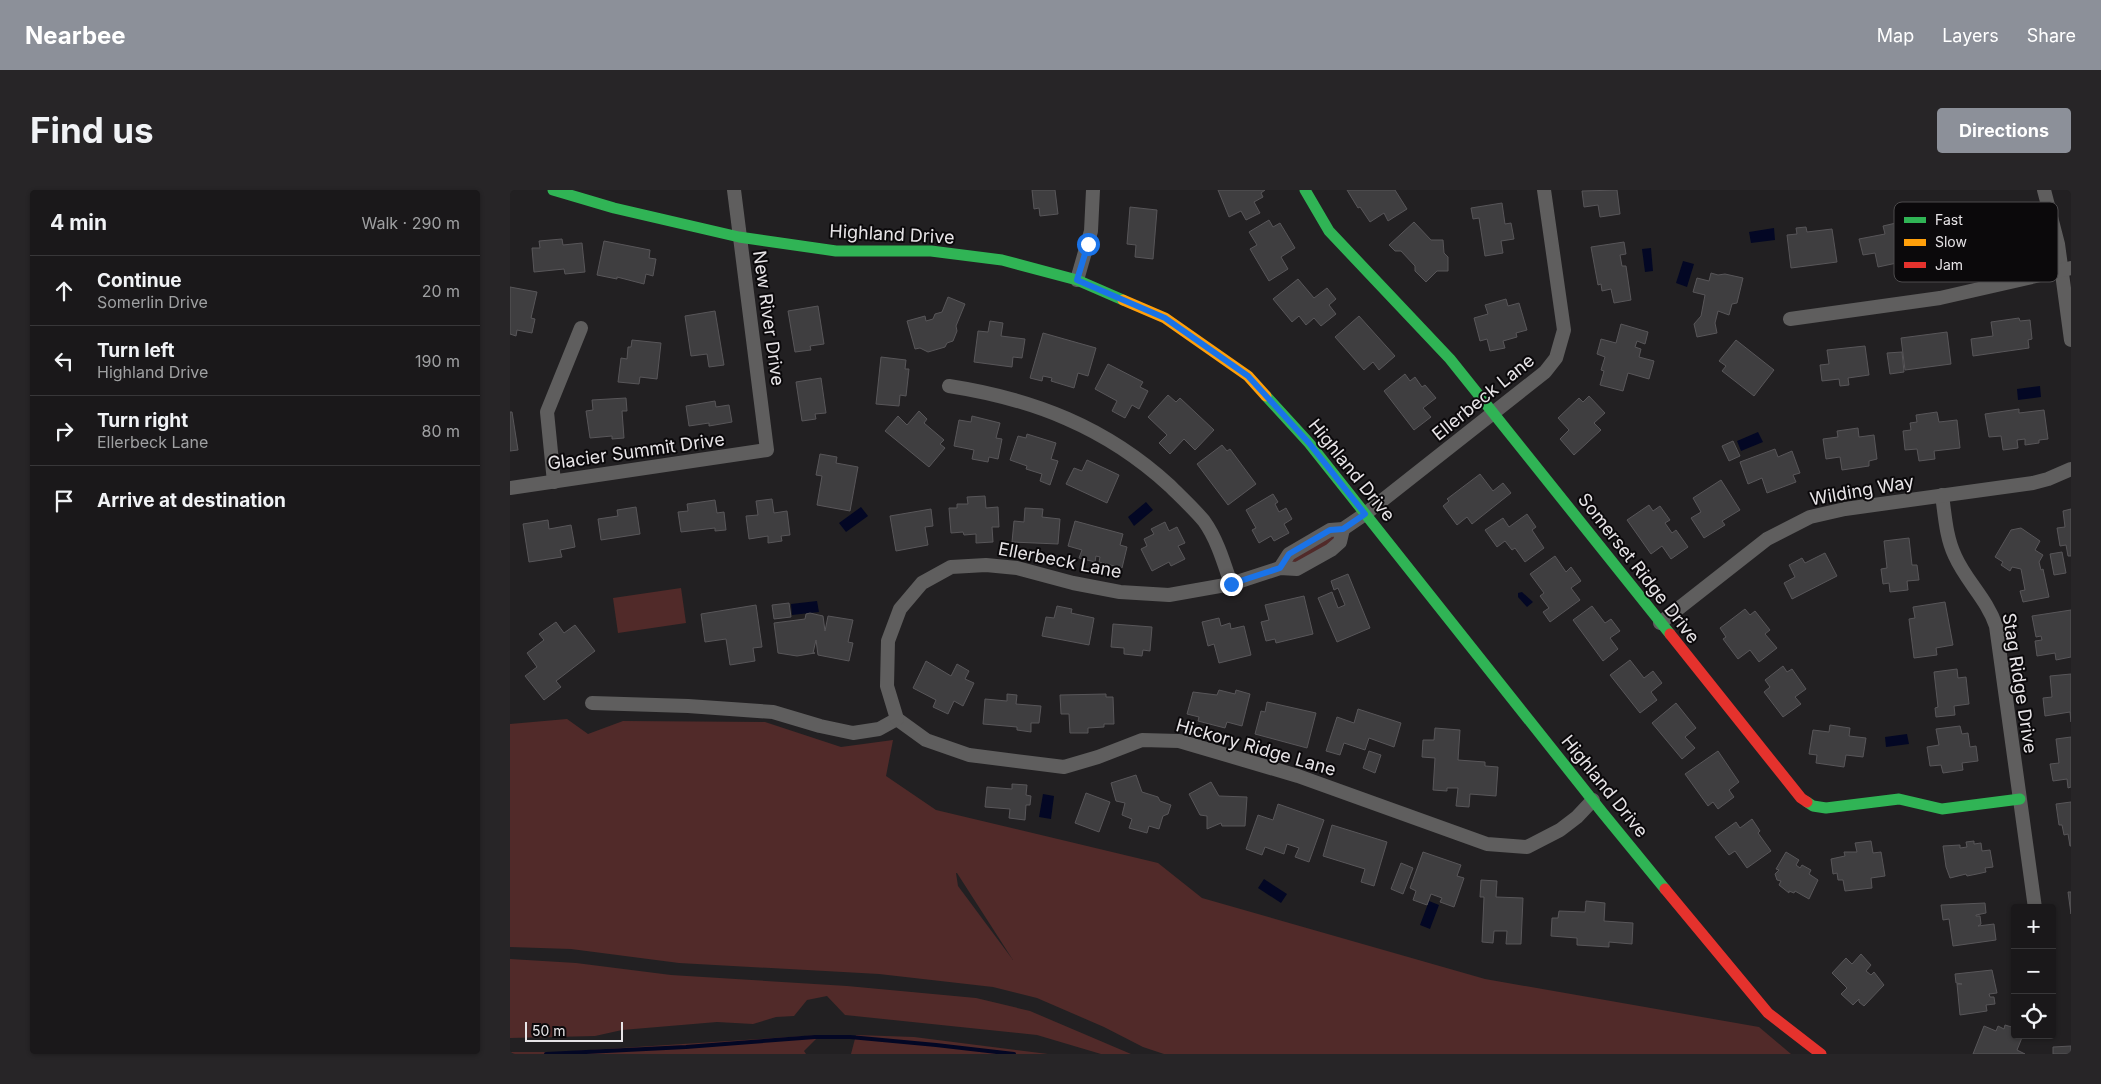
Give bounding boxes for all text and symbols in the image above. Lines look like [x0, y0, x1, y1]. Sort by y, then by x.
text: Nearbee [25, 21, 126, 50]
text: Map [1877, 25, 1914, 46]
text: Layers [1942, 25, 1999, 46]
text: Share [2027, 25, 2076, 46]
button: Directions [1937, 108, 2071, 153]
text: Find us [30, 109, 154, 151]
legend [1894, 202, 2058, 282]
text: 4 min [50, 210, 107, 235]
text: Fast [1935, 211, 1963, 228]
text: Walk · 290 m [362, 213, 460, 233]
street label: Highland Drive [829, 220, 955, 248]
route start [1077, 233, 1100, 256]
text: Slow [1935, 233, 1967, 250]
street label: New River Drive [749, 249, 789, 387]
text: Jam [1935, 256, 1963, 273]
text: Continue [97, 269, 182, 292]
icon: ahead [50, 277, 78, 305]
text: 20 m [422, 281, 460, 301]
text: Somerlin Drive [97, 292, 208, 312]
text: Turn left [97, 339, 175, 362]
icon: left [50, 347, 78, 375]
street label: Ellerbeck Lane [1428, 349, 1538, 445]
text: 190 m [415, 351, 460, 371]
text: Highland Drive [97, 362, 208, 382]
text: Turn right [97, 409, 188, 432]
street label: Highland Drive [1304, 415, 1400, 525]
icon: right [50, 417, 78, 445]
text: 80 m [421, 421, 460, 441]
street label: Glacier Summit Drive [546, 428, 726, 474]
text: Ellerbeck Lane [97, 432, 208, 452]
street label: Wilding Way [1808, 471, 1916, 509]
icon: arrive [50, 487, 78, 515]
text: Arrive at destination [97, 489, 286, 512]
street label: Somerset Ridge Drive [1574, 489, 1704, 647]
street label: Ellerbeck Lane [997, 538, 1123, 582]
route end [1220, 573, 1243, 596]
street label: Stag Ridge Drive [1999, 611, 2041, 755]
street label: Hickory Ridge Lane [1174, 714, 1338, 780]
street label: Highland Drive [1557, 731, 1653, 841]
map controls [2011, 904, 2056, 1039]
button: + [2011, 904, 2056, 949]
button: − [2011, 949, 2056, 994]
button: locate [2011, 994, 2056, 1039]
scale bar [525, 1019, 622, 1042]
text: 50 m [532, 1022, 566, 1039]

